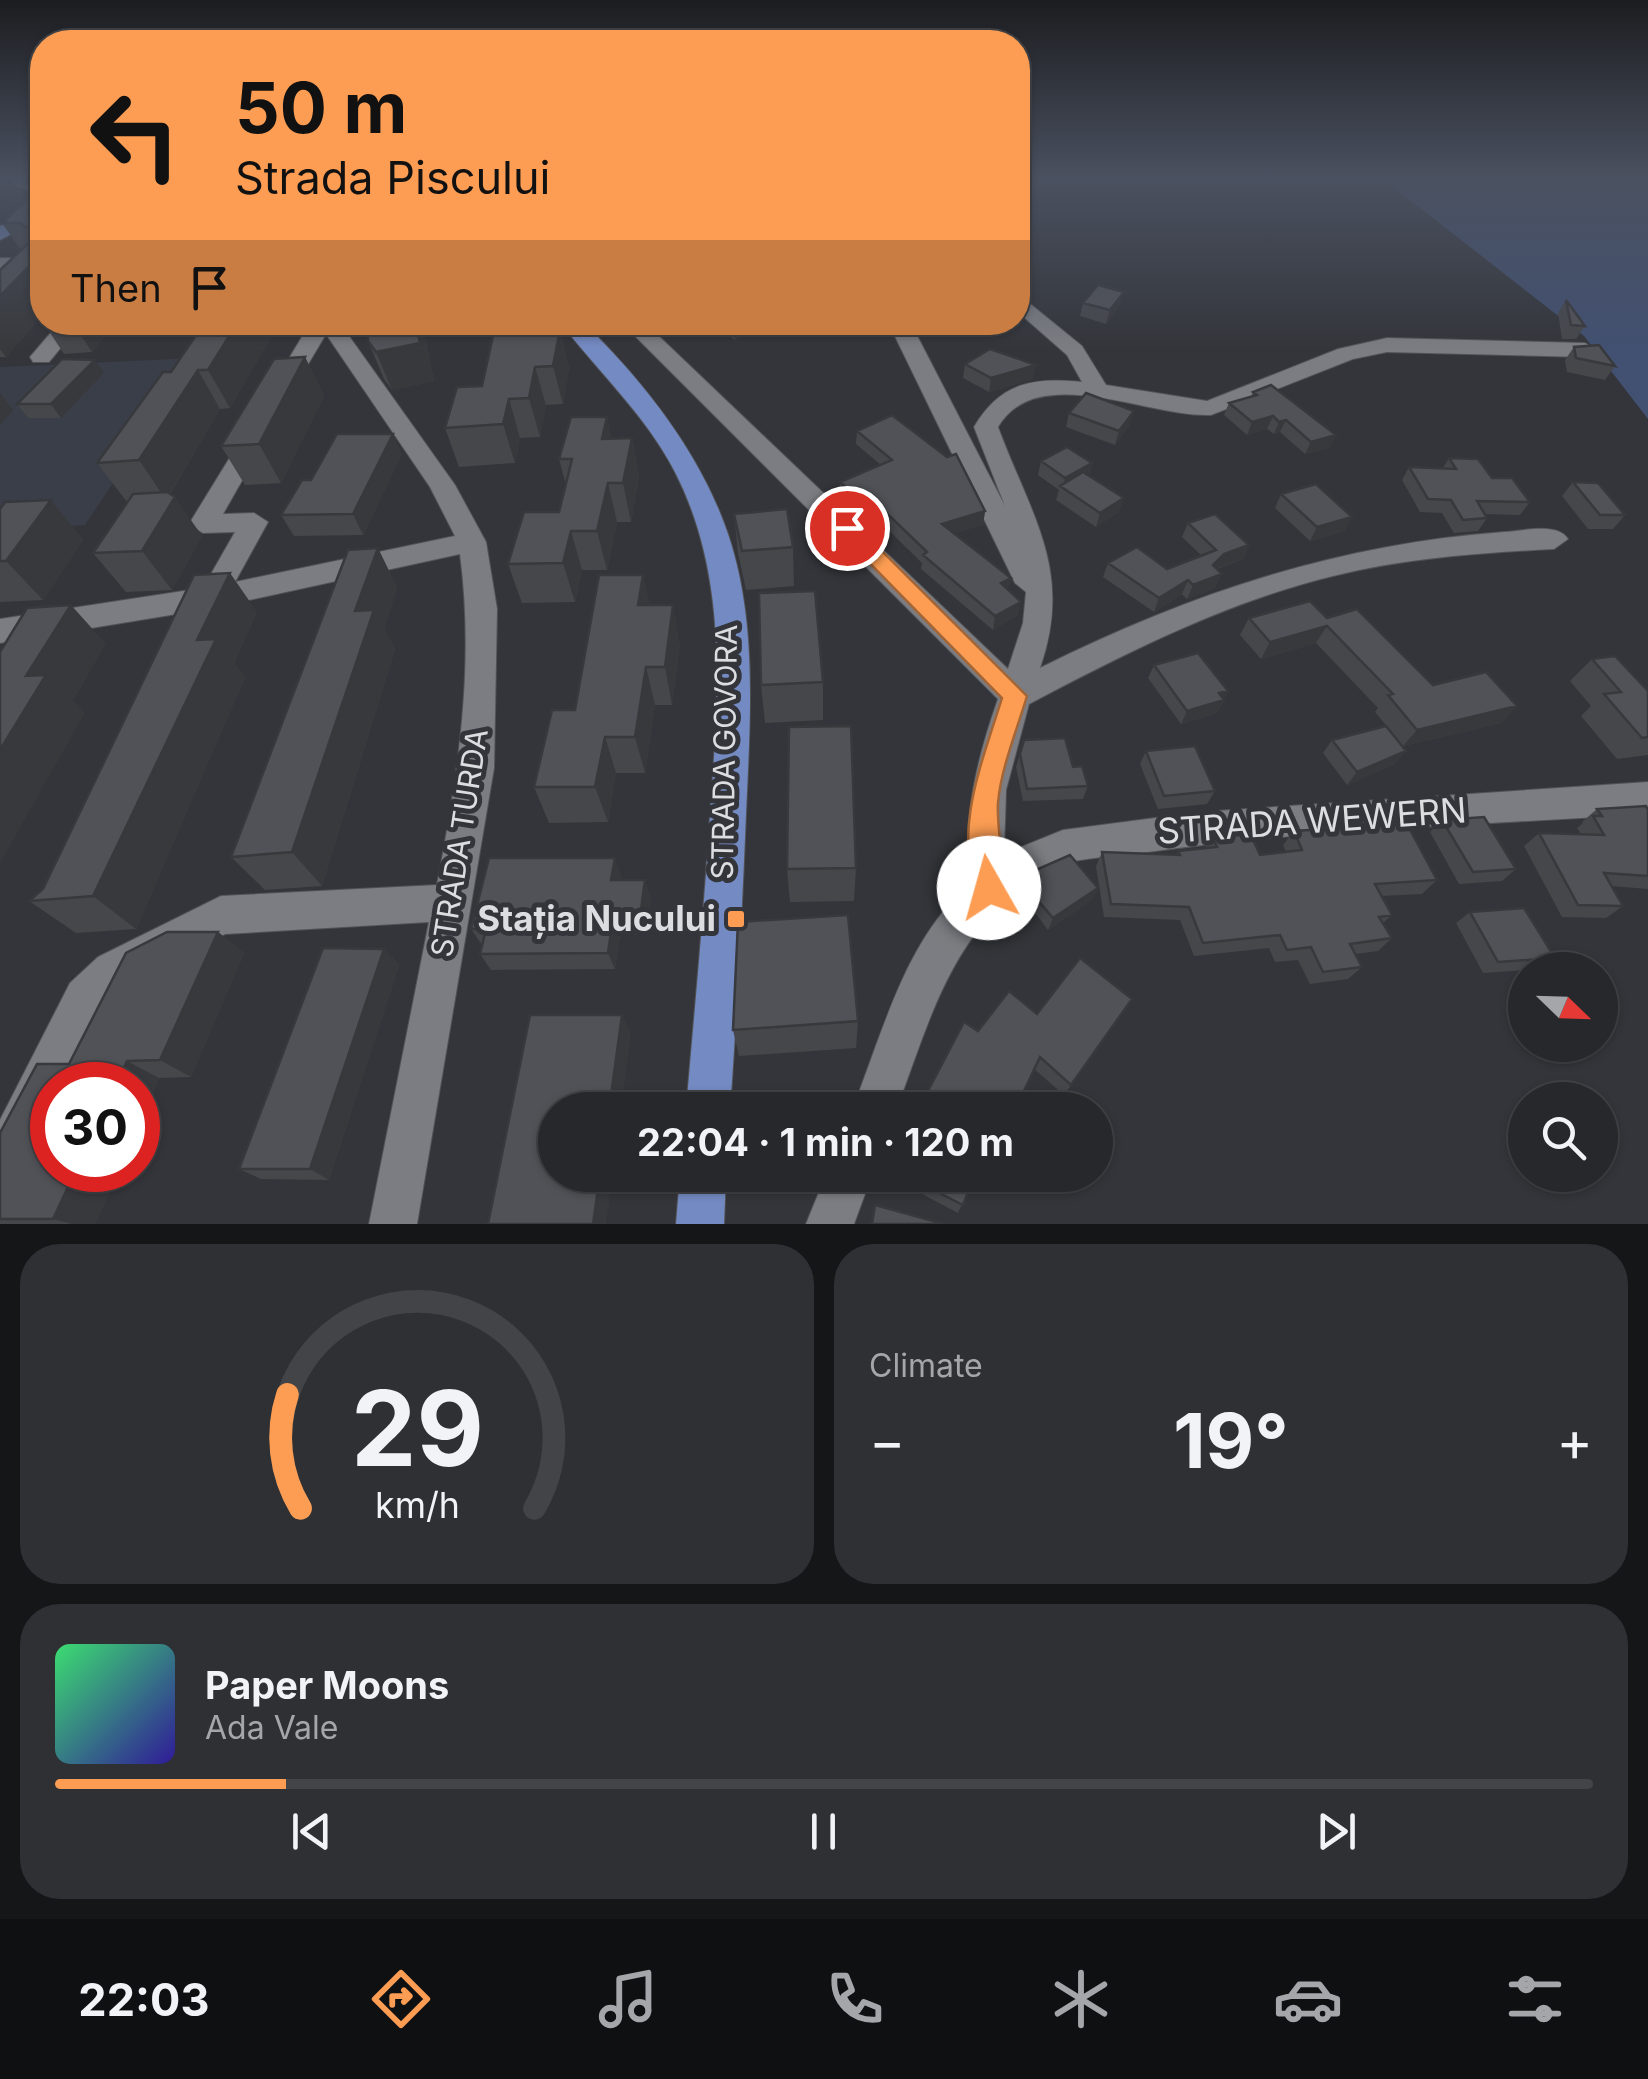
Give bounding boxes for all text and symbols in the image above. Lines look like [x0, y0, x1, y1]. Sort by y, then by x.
text: 50 m [235, 65, 407, 150]
icon: left [70, 70, 200, 200]
text: Strada Piscului [235, 150, 550, 205]
icon: arrive [182, 260, 237, 315]
text: Then [70, 265, 162, 311]
pin [805, 486, 890, 571]
icon: arrive [820, 501, 875, 556]
street label: STRADA GOVORA [704, 624, 744, 880]
street label: STRADA TURDA [423, 726, 495, 960]
street label: STRADA WEWERN [1156, 788, 1468, 852]
position arrow [937, 836, 1041, 940]
place label: Stația Nucului [477, 897, 716, 939]
marker: Stația Nucului [725, 908, 747, 930]
north arrow [1508, 952, 1618, 1062]
map controls [1508, 952, 1618, 1192]
speed limit sign: 30 [30, 1062, 160, 1192]
button: search [1508, 1082, 1618, 1192]
text: 22:04 · 1 min · 120 m [637, 1119, 1014, 1165]
text: Climate [869, 1346, 983, 1385]
text: 29 [350, 1365, 484, 1491]
text: 19° [1173, 1395, 1289, 1486]
text: − [869, 1408, 905, 1474]
text: + [1557, 1408, 1593, 1474]
text: km/h [375, 1483, 459, 1527]
text: Paper Moons [205, 1662, 449, 1708]
text: Ada Vale [205, 1708, 338, 1747]
icon: previous [284, 1804, 339, 1859]
icon: pause [796, 1804, 851, 1859]
icon: next [1309, 1804, 1364, 1859]
icon: directions [366, 1964, 436, 2034]
icon: music [593, 1964, 663, 2034]
icon: phone [820, 1964, 890, 2034]
icon: climate [1046, 1964, 1116, 2034]
icon: car [1273, 1964, 1343, 2034]
icon: filters [1500, 1964, 1570, 2034]
text: 22:03 [78, 1972, 209, 2027]

